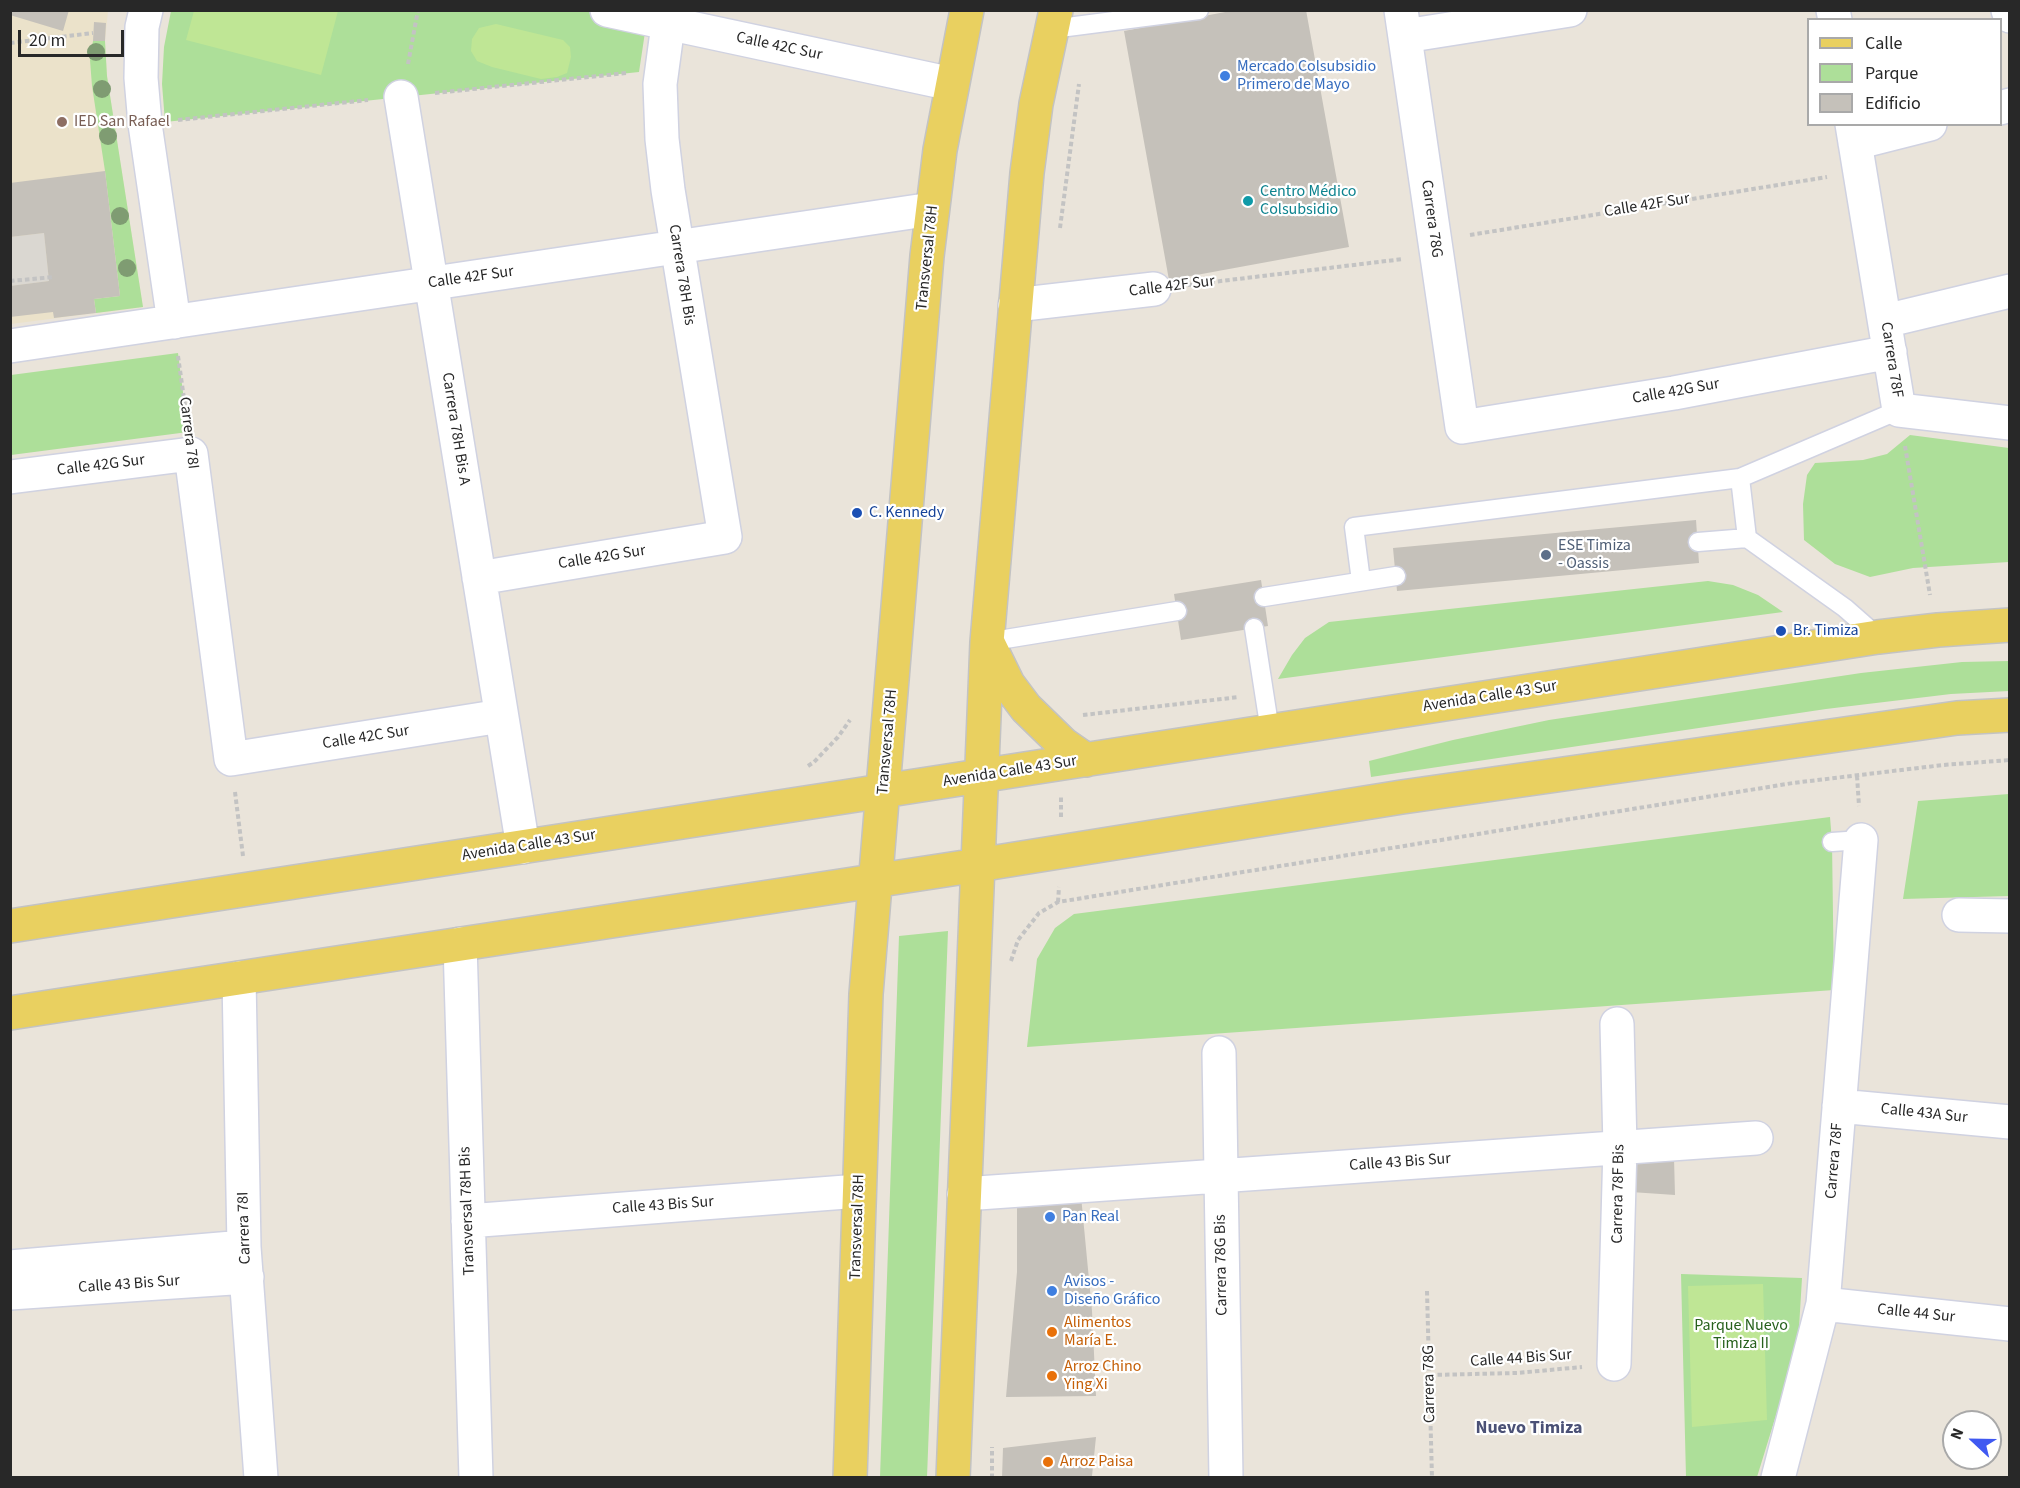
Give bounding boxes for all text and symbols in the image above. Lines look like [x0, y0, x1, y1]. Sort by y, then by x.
scale bar [21, 18, 128, 56]
legend [1807, 18, 2002, 126]
text: 20 m [29, 28, 65, 53]
street label: Calle 42C Sur [734, 29, 824, 65]
text: Calle [1865, 31, 1902, 56]
place label: Mercado Colsubsidio Primero de Mayo [1237, 57, 1376, 95]
text: Parque [1865, 61, 1918, 86]
marker: Mercado Colsubsidio Primero de Mayo [1218, 69, 1232, 83]
text: Edificio [1865, 91, 1921, 116]
place label: IED San Rafael [74, 112, 170, 132]
marker: IED San Rafael [55, 115, 69, 129]
street label: Carrera 78G [1416, 179, 1446, 259]
place label: Centro Médico Colsubsidio [1260, 182, 1357, 220]
street label: Calle 42F Sur [1603, 190, 1691, 222]
marker: Centro Médico Colsubsidio [1241, 194, 1255, 208]
street label: Transversal 78H [913, 204, 943, 312]
street label: Carrera 78H Bis [664, 223, 698, 327]
street label: Calle 42F Sur [427, 262, 515, 294]
street label: Calle 42F Sur [1128, 272, 1216, 302]
street label: Carrera 78F [1876, 321, 1906, 399]
street label: Carrera 78H Bis A [437, 371, 473, 487]
street label: Calle 42G Sur [1631, 375, 1721, 409]
street label: Carrera 78I [174, 396, 202, 470]
street label: Calle 42G Sur [56, 451, 146, 481]
place label: C. Kennedy [869, 503, 944, 523]
marker: C. Kennedy [850, 506, 864, 520]
place label: ESE Timiza - Oassis [1558, 536, 1631, 574]
street label: Calle 42G Sur [557, 542, 647, 574]
marker: ESE Timiza - Oassis [1539, 548, 1553, 562]
place label: Br. Timiza [1793, 621, 1858, 641]
marker: Br. Timiza [1774, 624, 1788, 638]
street label: Avenida Calle 43 Sur [1422, 677, 1558, 717]
street label: Transversal 78H [874, 688, 902, 796]
street label: Calle 42C Sur [321, 722, 411, 754]
street label: Avenida Calle 43 Sur [942, 752, 1078, 792]
street label: Avenida Calle 43 Sur [461, 826, 597, 866]
street label: Calle 43A Sur [1880, 1100, 1968, 1128]
street label: Carrera 78F [1822, 1122, 1848, 1200]
street label: Carrera 78F Bis [1609, 1144, 1629, 1244]
street label: Transversal 78H Bis [456, 1146, 480, 1276]
street label: Calle 43 Bis Sur [1349, 1150, 1451, 1176]
street label: Transversal 78H [847, 1174, 869, 1280]
street label: Carrera 78I [234, 1191, 256, 1265]
street label: Calle 43 Bis Sur [612, 1193, 714, 1219]
place label: Pan Real [1062, 1207, 1119, 1227]
marker: Pan Real [1043, 1210, 1057, 1224]
street label: Carrera 78G Bis [1212, 1214, 1232, 1316]
street label: Calle 43 Bis Sur [78, 1272, 180, 1298]
place label: Avisos - Diseño Gráfico [1064, 1272, 1160, 1310]
marker: Avisos - Diseño Gráfico [1045, 1284, 1059, 1298]
street label: Calle 44 Sur [1876, 1300, 1956, 1328]
place label: Alimentos María E. [1064, 1313, 1131, 1351]
park label: Parque Nuevo Timiza II [1694, 1316, 1788, 1354]
marker: Alimentos María E. [1045, 1325, 1059, 1339]
street label: Carrera 78G [1420, 1345, 1440, 1423]
street label: Calle 44 Bis Sur [1470, 1346, 1572, 1372]
place label: Arroz Chino Ying Xi [1064, 1357, 1141, 1395]
marker: Arroz Chino Ying Xi [1045, 1369, 1059, 1383]
north arrow [1942, 1410, 2002, 1470]
district label: Nuevo Timiza [1475, 1418, 1583, 1440]
text: N [1945, 1425, 1969, 1443]
place label: Arroz Paisa [1060, 1452, 1133, 1472]
marker: Arroz Paisa [1041, 1455, 1055, 1469]

